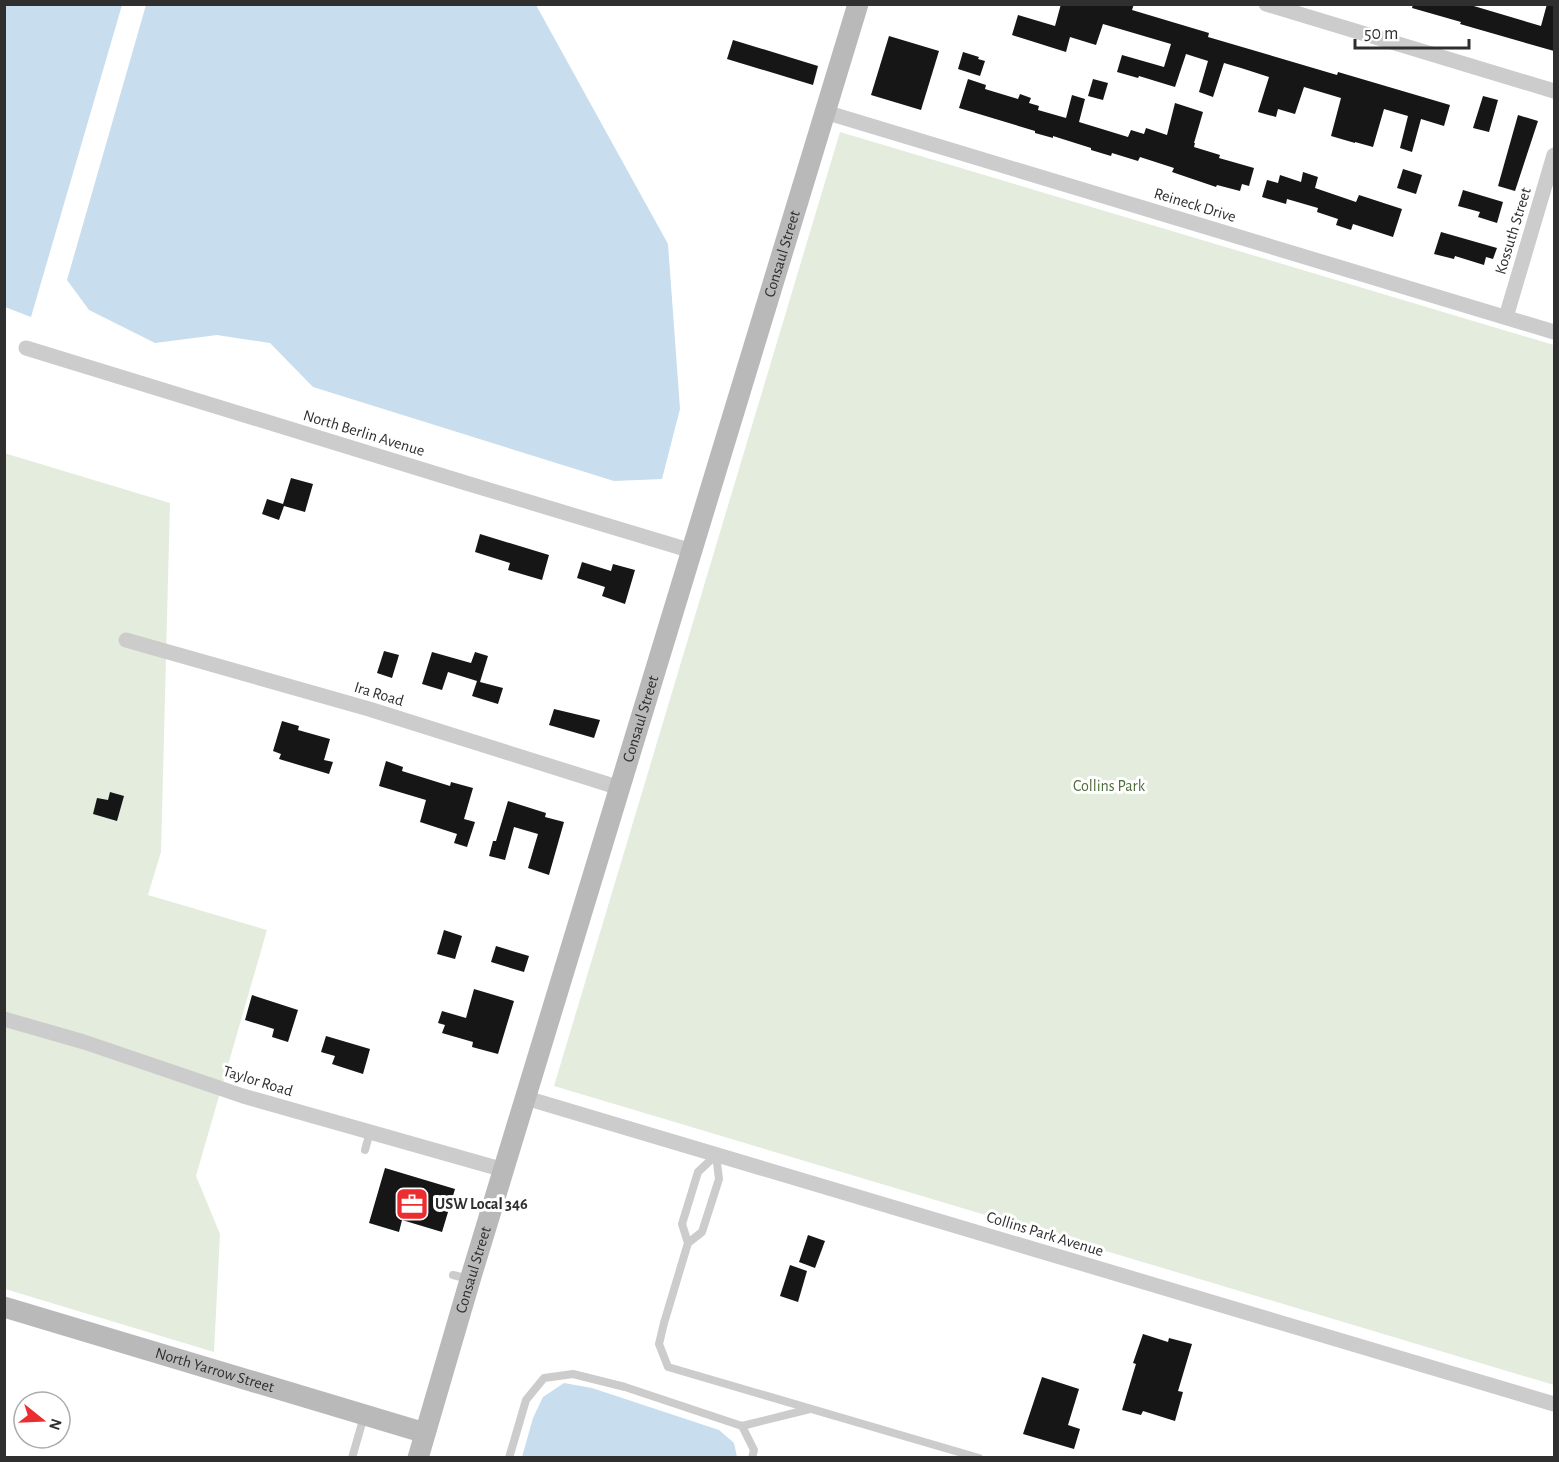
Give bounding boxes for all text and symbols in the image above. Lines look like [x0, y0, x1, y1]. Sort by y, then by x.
scale bar [1355, 12, 1469, 50]
text: 50 m [1364, 25, 1398, 43]
street label: Reineck Drive [1152, 185, 1238, 225]
street label: Kossuth Street [1492, 186, 1534, 276]
street label: Consaul Street [761, 209, 803, 299]
street label: North Berlin Avenue [301, 407, 427, 459]
street label: Consaul Street [620, 674, 661, 764]
street label: Ira Road [352, 679, 406, 709]
park label: Collins Park [1073, 778, 1146, 794]
street label: Taylor Road [221, 1063, 295, 1100]
office icon: USW Local 346 [394, 1186, 430, 1222]
place label: USW Local 346 [435, 1196, 528, 1212]
street label: Collins Park Avenue [985, 1209, 1105, 1259]
street label: Consaul Street [453, 1225, 494, 1315]
street label: North Yarrow Street [153, 1345, 276, 1395]
north arrow [12, 1390, 72, 1450]
text: N [46, 1417, 65, 1432]

